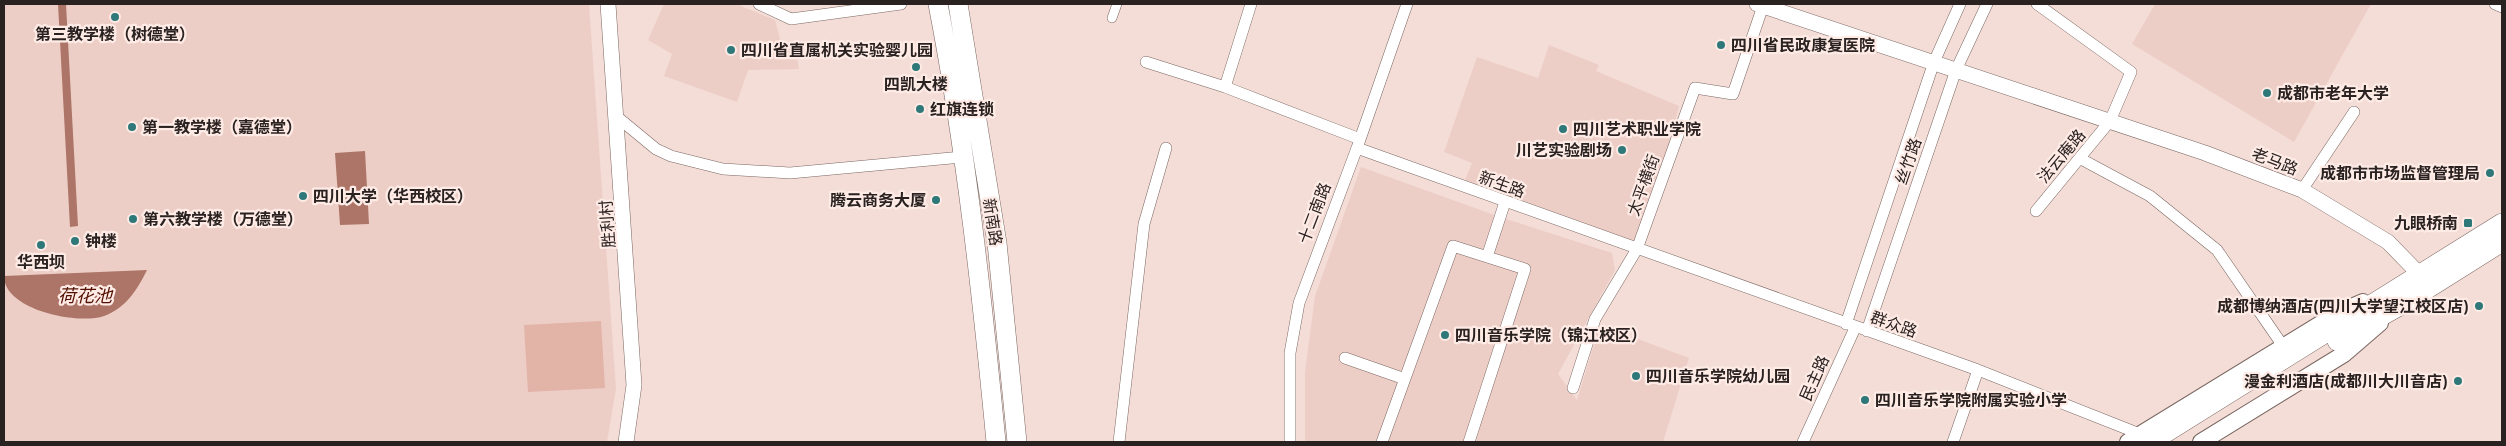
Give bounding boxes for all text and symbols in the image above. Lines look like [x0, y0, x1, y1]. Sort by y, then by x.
marker: 第三教学楼（树德堂） [109, 11, 121, 23]
place label: 第三教学楼（树德堂） [35, 25, 195, 46]
place label: 四川省民政康复医院 [1731, 37, 1875, 57]
marker: 四川省民政康复医院 [1715, 39, 1727, 51]
place label: 四川省直属机关实验婴儿园 [741, 42, 933, 62]
marker: 四川省直属机关实验婴儿园 [725, 44, 737, 56]
marker: 四凯大楼 [910, 61, 922, 73]
place label: 四凯大楼 [884, 76, 948, 96]
place label: 成都市老年大学 [2277, 84, 2389, 105]
marker: 成都市老年大学 [2261, 87, 2273, 99]
place label: 红旗连锁 [930, 101, 994, 121]
marker: 红旗连锁 [914, 103, 926, 115]
place label: 第一教学楼（嘉德堂） [142, 118, 302, 139]
marker: 第一教学楼（嘉德堂） [126, 121, 138, 133]
place label: 四川艺术职业学院 [1573, 121, 1701, 141]
marker: 四川艺术职业学院 [1557, 123, 1569, 135]
street label: 法云庵路 [2034, 126, 2091, 188]
street label: 丝竹路 [1893, 136, 1927, 188]
place label: 川艺实验剧场 [1516, 142, 1612, 162]
marker: 川艺实验剧场 [1616, 144, 1628, 156]
street label: 老马路 [2248, 145, 2300, 181]
street label: 太平横街 [1625, 152, 1665, 219]
place label: 成都市市场监督管理局 [2320, 164, 2480, 185]
marker: 成都市市场监督管理局 [2484, 167, 2496, 179]
street label: 新生路 [1475, 168, 1527, 203]
street label: 十二南路 [1295, 180, 1337, 247]
place label: 四川大学（华西校区） [313, 187, 473, 208]
marker: 四川大学（华西校区） [297, 190, 309, 202]
place label: 腾云商务大厦 [830, 192, 926, 212]
marker: 腾云商务大厦 [930, 194, 942, 206]
street label: 新南路 [977, 197, 1005, 248]
street label: 胜利村 [597, 199, 621, 249]
place label: 第六教学楼（万德堂） [143, 210, 303, 231]
marker: 第六教学楼（万德堂） [127, 213, 139, 225]
place label: 九眼桥南 [2394, 215, 2458, 235]
marker: 九眼桥南 [2462, 217, 2474, 229]
place label: 钟楼 [85, 233, 117, 253]
marker: 钟楼 [69, 235, 81, 247]
marker: 华西坝 [35, 239, 47, 251]
place label: 华西坝 [17, 253, 65, 274]
water label: 荷花池 [58, 286, 114, 309]
place label: 成都博纳酒店(四川大学望江校区店) [2217, 297, 2469, 318]
marker: 成都博纳酒店(四川大学望江校区店) [2473, 300, 2485, 312]
street label: 群众路 [1867, 309, 1919, 343]
place label: 四川音乐学院（锦江校区） [1455, 326, 1647, 347]
marker: 四川音乐学院（锦江校区） [1439, 329, 1451, 341]
street label: 民主路 [1797, 353, 1835, 405]
place label: 四川音乐学院幼儿园 [1646, 367, 1790, 388]
marker: 四川音乐学院幼儿园 [1630, 370, 1642, 382]
place label: 漫金利酒店(成都川大川音店) [2244, 372, 2448, 393]
marker: 漫金利酒店(成都川大川音店) [2452, 375, 2464, 387]
place label: 四川音乐学院附属实验小学 [1875, 392, 2067, 412]
marker: 四川音乐学院附属实验小学 [1859, 394, 1871, 406]

